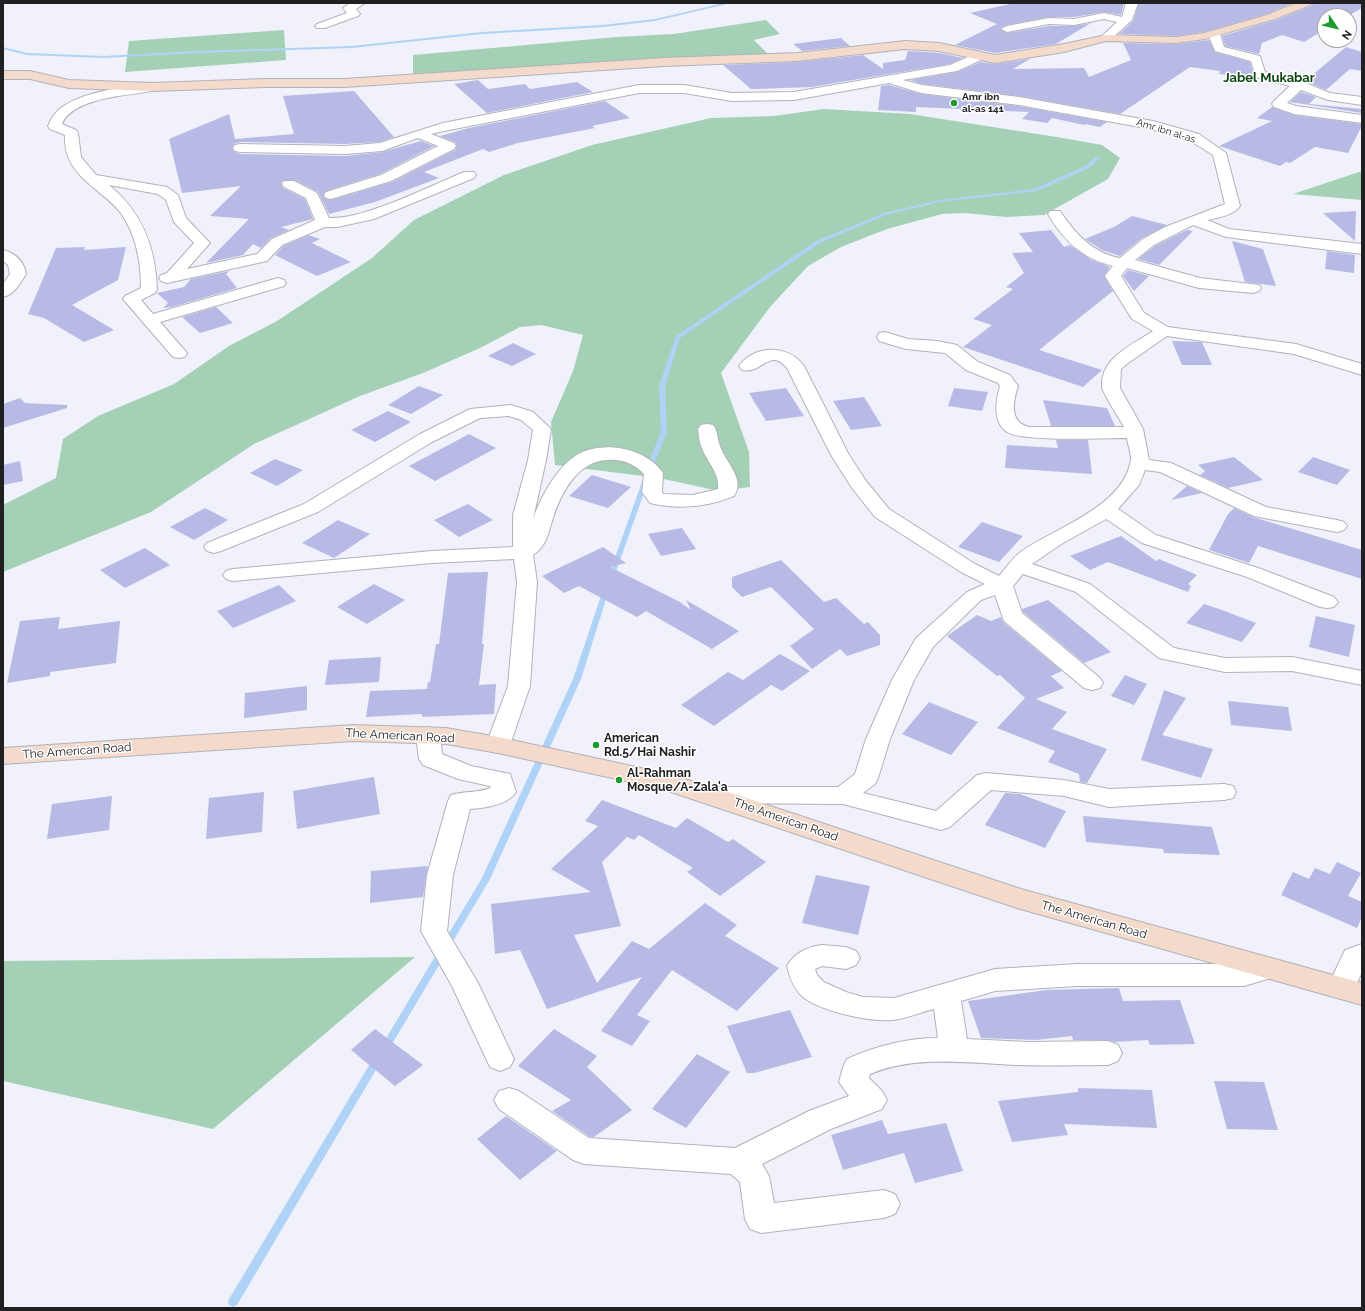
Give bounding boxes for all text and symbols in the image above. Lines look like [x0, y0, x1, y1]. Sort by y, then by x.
north arrow [1317, 8, 1357, 48]
text: N [1339, 27, 1354, 42]
district label: Jabel Mukabar [1223, 70, 1315, 86]
place label: Amr ibn al-as 141 [962, 91, 1004, 114]
marker: Amr ibn al-as 141 [949, 98, 959, 108]
street label: Amr ibn al-as [1135, 116, 1197, 146]
street label: The American Road [345, 726, 455, 746]
place label: American Rd.5/Hai Nashir [604, 731, 696, 759]
street label: The American Road [22, 740, 132, 762]
marker: American Rd.5/Hai Nashir [591, 740, 601, 750]
place label: Al-Rahman Mosque/A-Zala'a [627, 766, 728, 794]
marker: Al-Rahman Mosque/A-Zala'a [614, 775, 624, 785]
street label: The American Road [732, 795, 840, 845]
street label: The American Road [1039, 898, 1149, 942]

